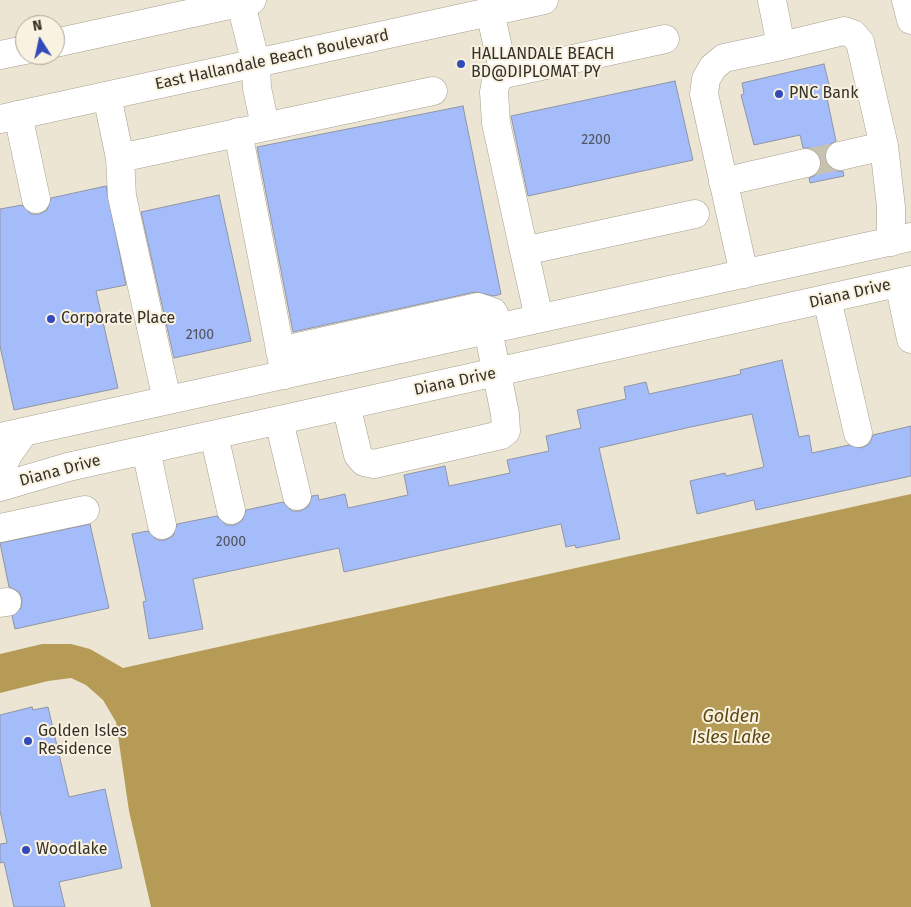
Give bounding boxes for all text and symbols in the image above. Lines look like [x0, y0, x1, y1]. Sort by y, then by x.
north arrow [15, 15, 65, 65]
text: N [31, 17, 44, 35]
street label: East Hallandale Beach Boulevard [153, 26, 391, 94]
place label: HALLANDALE BEACH BD@DIPLOMAT PY [471, 45, 614, 83]
marker: HALLANDALE BEACH BD@DIPLOMAT PY [455, 58, 467, 70]
place label: PNC Bank [789, 84, 858, 104]
marker: PNC Bank [773, 88, 785, 100]
house number: 2200 [581, 132, 611, 148]
street label: Diana Drive [807, 275, 893, 313]
place label: Corporate Place [61, 309, 175, 329]
marker: Corporate Place [45, 313, 57, 325]
house number: 2100 [186, 327, 214, 343]
street label: Diana Drive [412, 364, 498, 400]
street label: Diana Drive [17, 451, 103, 491]
house number: 2000 [216, 534, 246, 550]
water label: Golden Isles Lake [692, 706, 770, 749]
place label: Golden Isles Residence [38, 722, 127, 760]
marker: Golden Isles Residence [22, 735, 34, 747]
place label: Woodlake [36, 840, 107, 860]
marker: Woodlake [20, 844, 32, 856]

